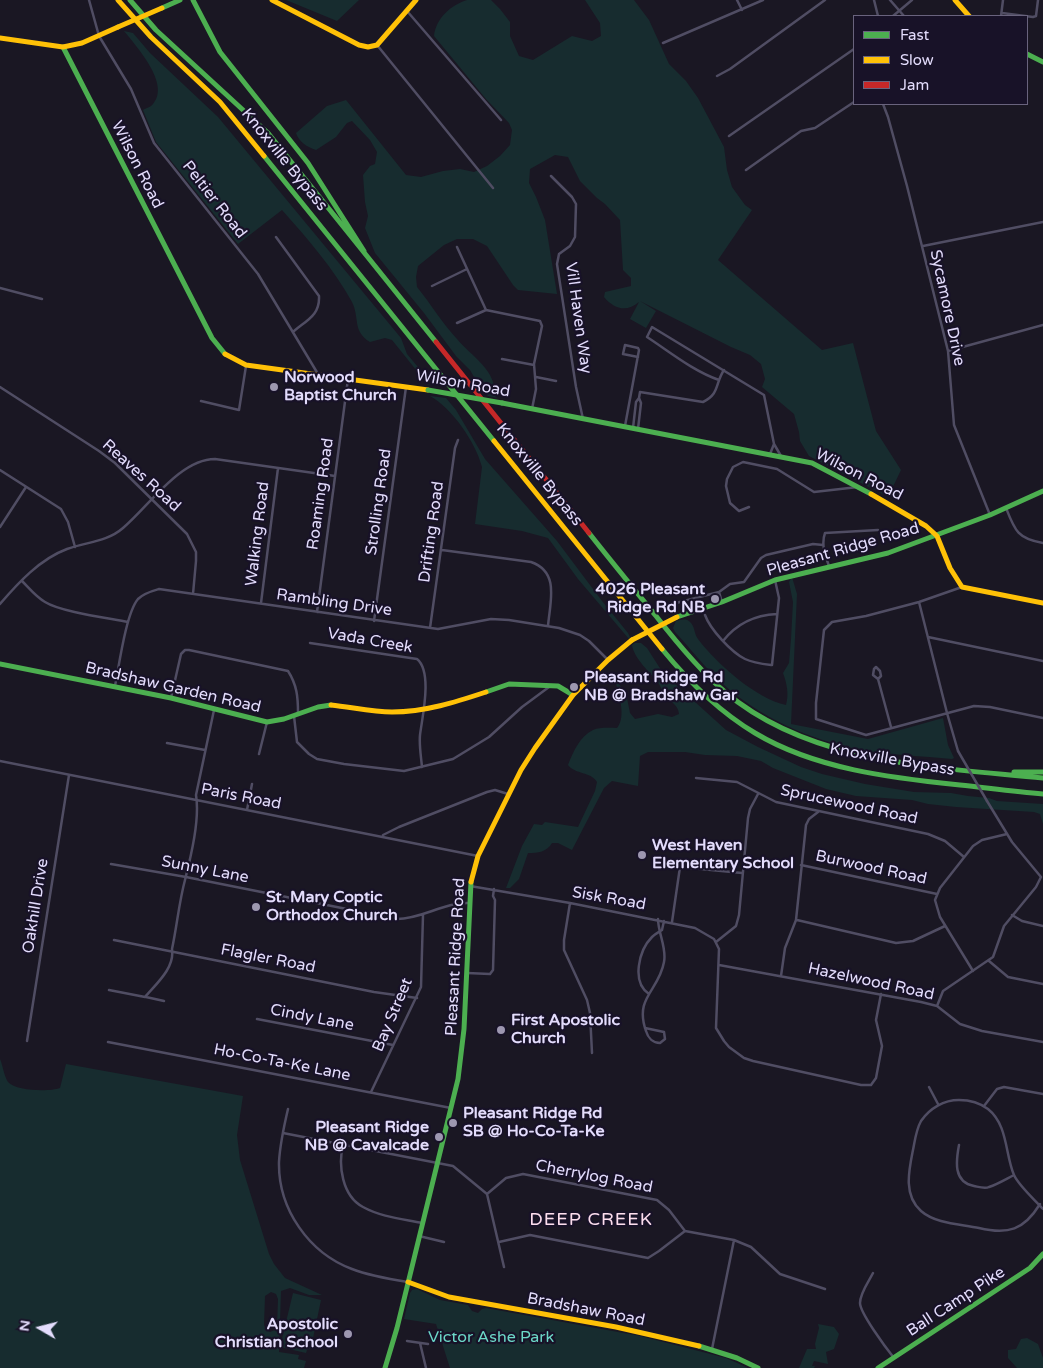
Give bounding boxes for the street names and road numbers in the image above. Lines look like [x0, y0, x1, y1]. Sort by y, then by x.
street label: Knoxville Bypass [237, 105, 331, 215]
street label: Wilson Road [107, 118, 167, 212]
street label: Peltier Road [178, 157, 250, 243]
street label: Sycamore Drive [925, 248, 969, 368]
street label: Vill Haven Way [561, 261, 595, 375]
street label: Wilson Road [414, 366, 512, 402]
street label: Knoxville Bypass [492, 420, 586, 530]
street label: Reaves Road [98, 436, 184, 516]
street label: Roaming Road [304, 437, 338, 551]
street label: Wilson Road [812, 445, 906, 505]
street label: Strolling Road [362, 447, 396, 557]
street label: Drifting Road [415, 480, 449, 584]
street label: Walking Road [242, 481, 274, 587]
street label: Pleasant Ridge Road [764, 519, 922, 581]
street label: Rambling Drive [275, 585, 393, 621]
street label: Vada Creek [326, 624, 414, 658]
street label: Bradshaw Garden Road [83, 658, 263, 718]
street label: Knoxville Bypass [828, 740, 956, 780]
street label: Paris Road [199, 780, 283, 814]
street label: Sprucewood Road [779, 781, 919, 829]
street label: Burwood Road [814, 847, 928, 889]
street label: Sunny Lane [160, 852, 250, 888]
street label: Oakhill Drive [19, 857, 53, 955]
street label: Pleasant Ridge Road [442, 878, 470, 1036]
street label: Sisk Road [571, 883, 647, 915]
street label: Flagler Road [219, 940, 317, 978]
street label: Hazelwood Road [806, 959, 936, 1005]
street label: Bay Street [369, 975, 417, 1055]
street label: Cindy Lane [269, 1000, 355, 1036]
street label: Ho-Co-Ta-Ke Lane [212, 1040, 352, 1086]
street label: Cherrylog Road [534, 1156, 654, 1198]
street label: Ball Camp Pike [903, 1263, 1009, 1341]
street label: Bradshaw Road [526, 1289, 646, 1331]

